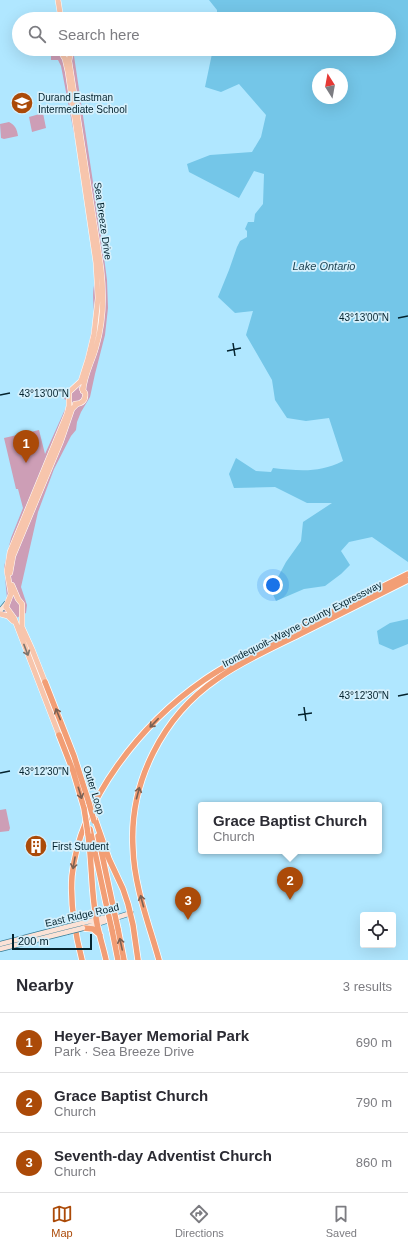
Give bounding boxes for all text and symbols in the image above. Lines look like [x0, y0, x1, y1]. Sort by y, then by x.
search box [12, 12, 396, 56]
icon: search [26, 23, 48, 45]
text: Search here [58, 26, 140, 43]
north arrow [312, 68, 348, 104]
school or university icon: Durand Eastman Intermediate School [9, 90, 35, 116]
place label: Durand Eastman Intermediate School [38, 92, 127, 115]
street label: Sea Breeze Drive [92, 181, 114, 261]
water label: Lake Ontario [293, 260, 355, 272]
text: 43°13'00"N [339, 312, 389, 323]
text: 43°13'00"N [19, 388, 69, 399]
pin: 1 [13, 430, 39, 463]
your location [263, 575, 283, 595]
street label: Irondequoit–Wayne County Expressway [220, 579, 384, 669]
one-way arrow [22, 643, 30, 655]
text: 43°12'30"N [339, 690, 389, 701]
one-way arrow [53, 708, 61, 720]
one-way arrow [149, 718, 159, 728]
street label: Outer Loop [81, 764, 107, 816]
text: 43°12'30"N [19, 766, 69, 777]
one-way arrow [77, 787, 84, 800]
one-way arrow [135, 787, 143, 800]
popup [198, 802, 382, 854]
text: Grace Baptist Church [213, 812, 367, 829]
text: Church [213, 829, 255, 844]
building icon: First Student [23, 833, 49, 859]
place label: First Student [52, 841, 109, 852]
one-way arrow [70, 856, 78, 869]
pin: 2 [277, 867, 303, 900]
pin: 3 [175, 887, 201, 920]
one-way arrow [138, 895, 146, 908]
street label: East Ridge Road [44, 901, 120, 929]
map controls [360, 912, 396, 948]
button: locate [360, 912, 396, 948]
scale bar [12, 932, 92, 951]
text: 200 m [18, 935, 49, 947]
one-way arrow [116, 938, 124, 951]
text: Nearby [16, 976, 74, 995]
text: 3 results [343, 979, 392, 994]
text: Heyer-Bayer Memorial Park [54, 1027, 249, 1044]
text: 1 [25, 1035, 33, 1050]
text: 690 m [356, 1035, 392, 1050]
text: Park · Sea Breeze Drive [54, 1044, 194, 1059]
text: Grace Baptist Church [54, 1087, 208, 1104]
text: 2 [25, 1095, 33, 1110]
text: 790 m [356, 1095, 392, 1110]
text: Church [54, 1104, 96, 1119]
text: Seventh-day Adventist Church [54, 1147, 272, 1164]
text: 3 [25, 1155, 33, 1170]
text: 860 m [356, 1155, 392, 1170]
text: Church [54, 1164, 96, 1179]
tab: Map [51, 1203, 73, 1239]
tab: Directions [175, 1203, 224, 1239]
tab: Saved [326, 1203, 357, 1239]

